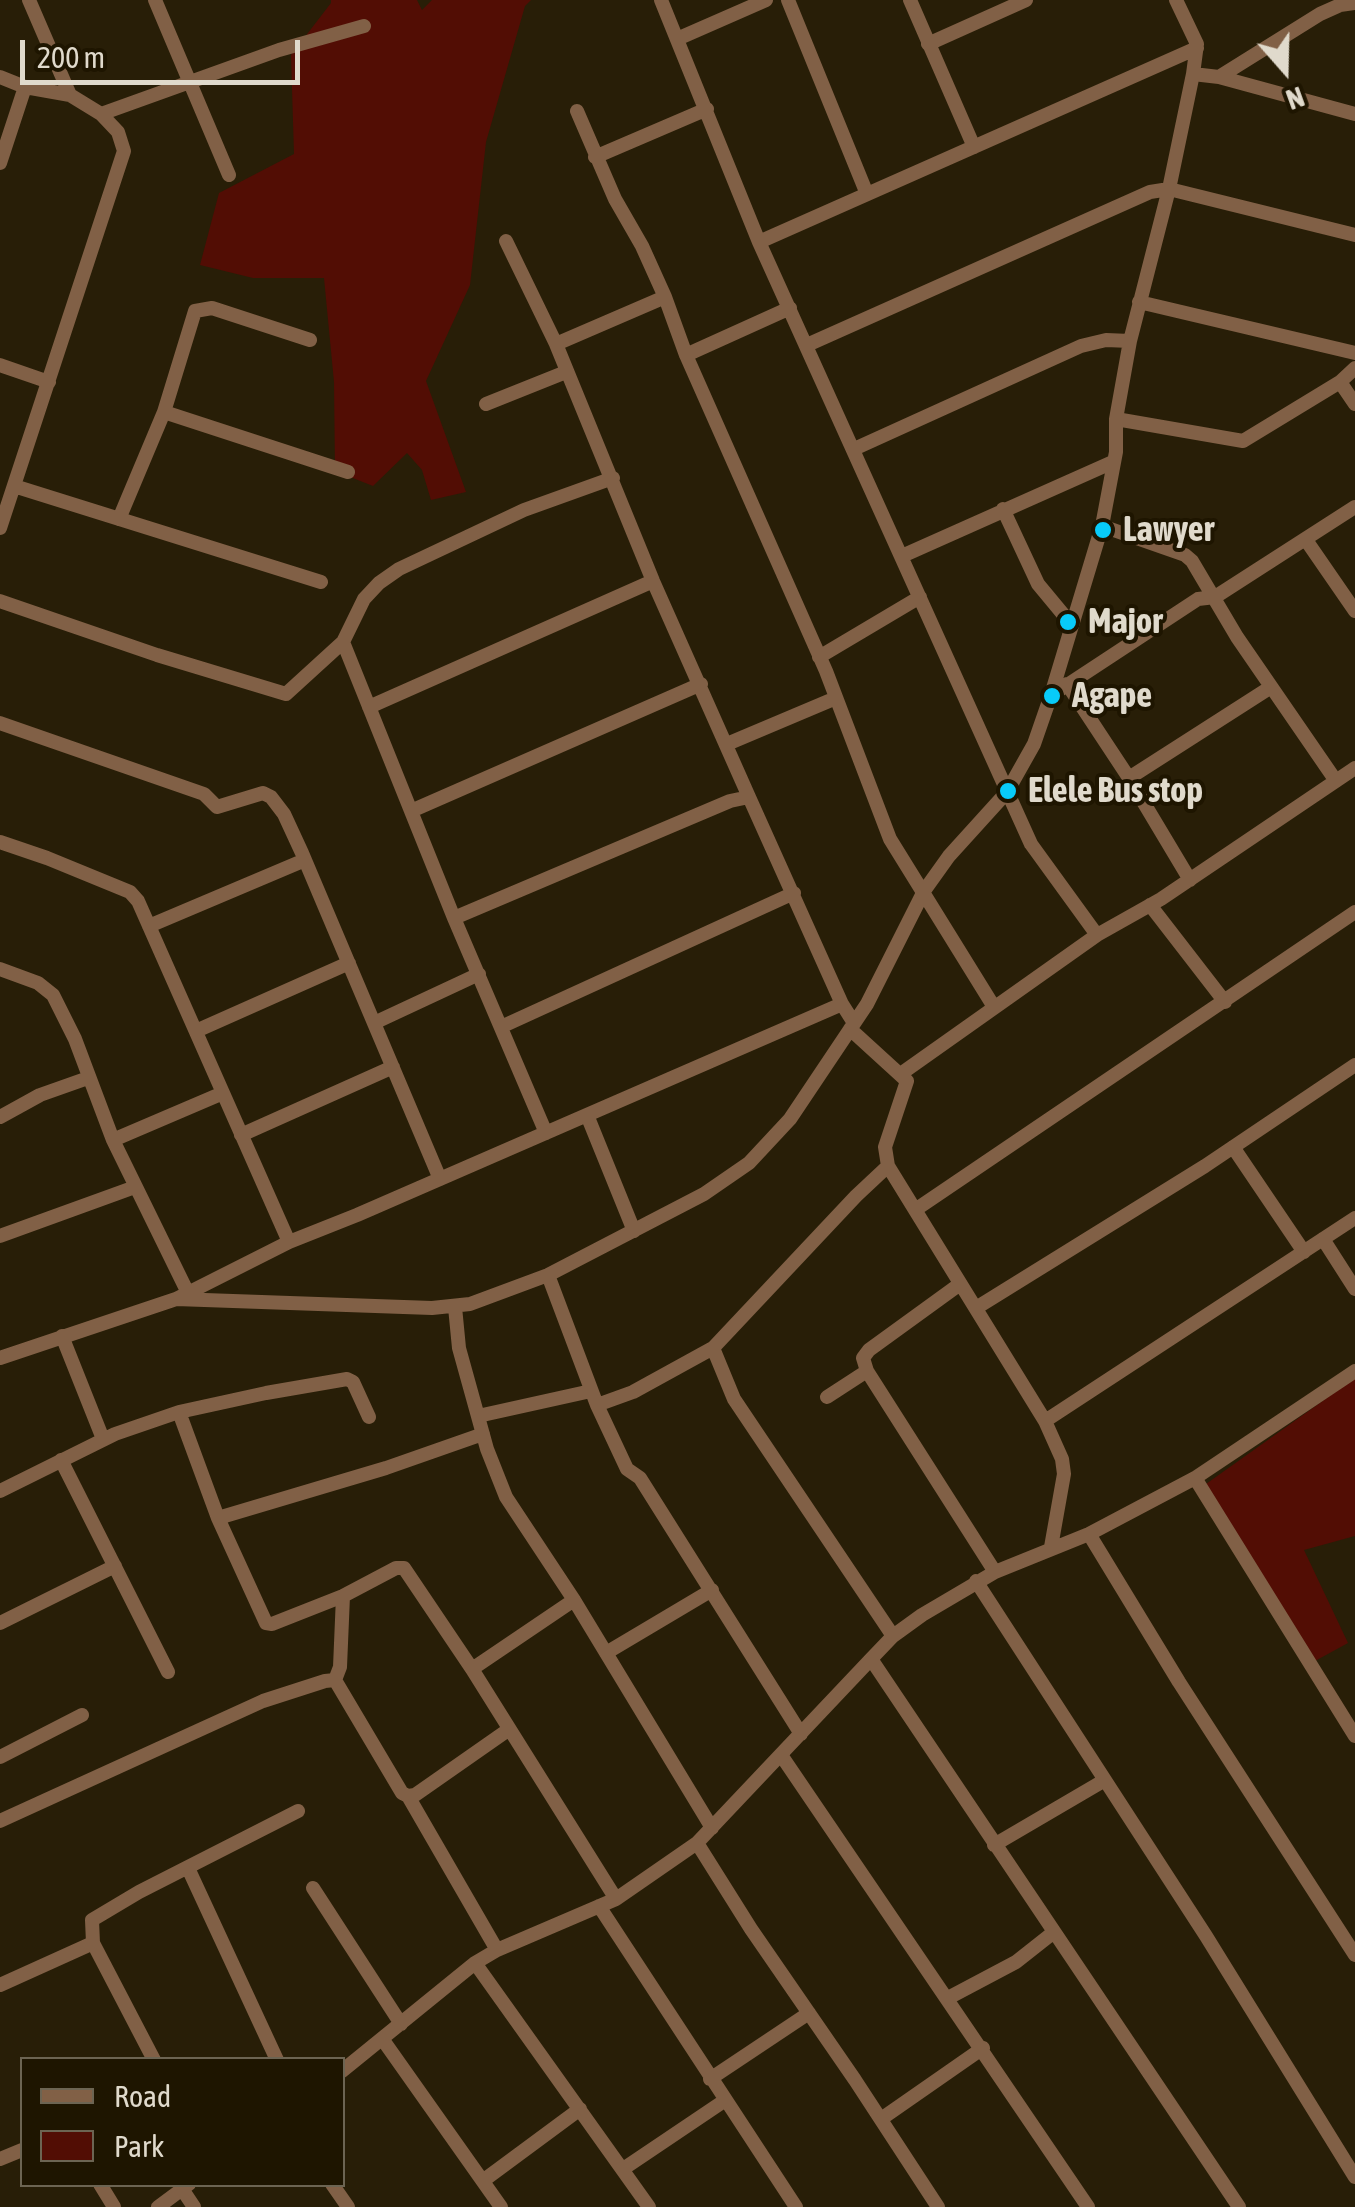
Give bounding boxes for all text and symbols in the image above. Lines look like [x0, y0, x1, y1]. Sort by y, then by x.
scale bar [25, 20, 305, 82]
north arrow [1235, 20, 1335, 120]
text: 200 m [37, 40, 105, 74]
text: N [1282, 80, 1309, 116]
place label: Lawyer [1123, 509, 1214, 551]
marker: Lawyer [1092, 519, 1114, 541]
place label: Major [1088, 601, 1163, 643]
marker: Major [1057, 611, 1079, 633]
place label: Agape [1072, 675, 1152, 717]
marker: Agape [1041, 685, 1063, 707]
place label: Elele Bus stop [1028, 770, 1203, 812]
marker: Elele Bus stop [997, 780, 1019, 802]
legend [20, 2057, 345, 2187]
text: Road [114, 2079, 171, 2113]
text: Park [114, 2129, 164, 2163]

